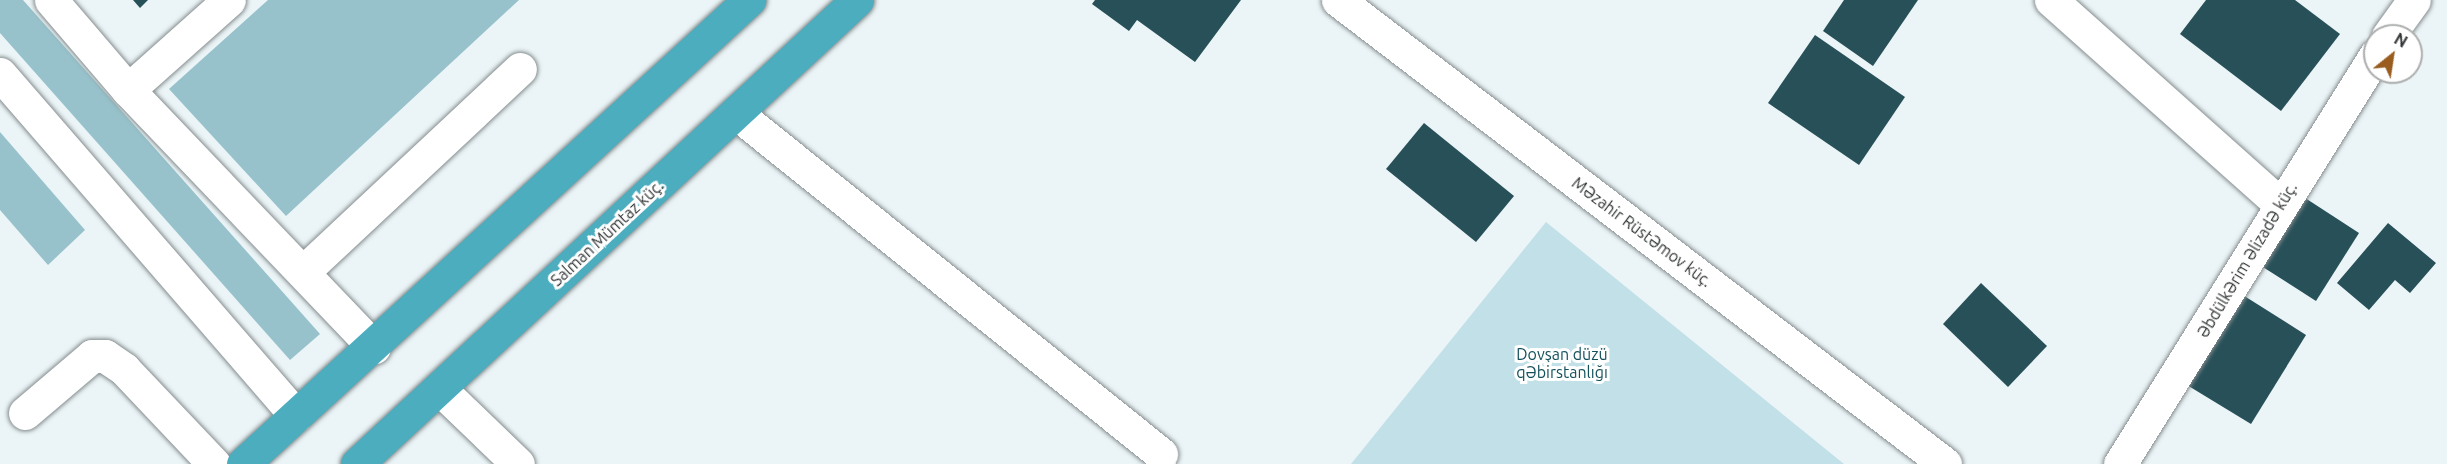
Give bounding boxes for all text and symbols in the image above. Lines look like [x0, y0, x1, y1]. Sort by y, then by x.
north arrow [2363, 24, 2423, 84]
text: N [2391, 29, 2411, 51]
street label: Məzahir Rüstəmov küç. [1568, 173, 1716, 291]
street label: Salman Mümtaz küç. [547, 176, 667, 290]
street label: Əbdülkərim Əlizadə küç. [2193, 179, 2301, 341]
park label: Dovşan düzü qəbirstanlığı [1516, 344, 1608, 382]

